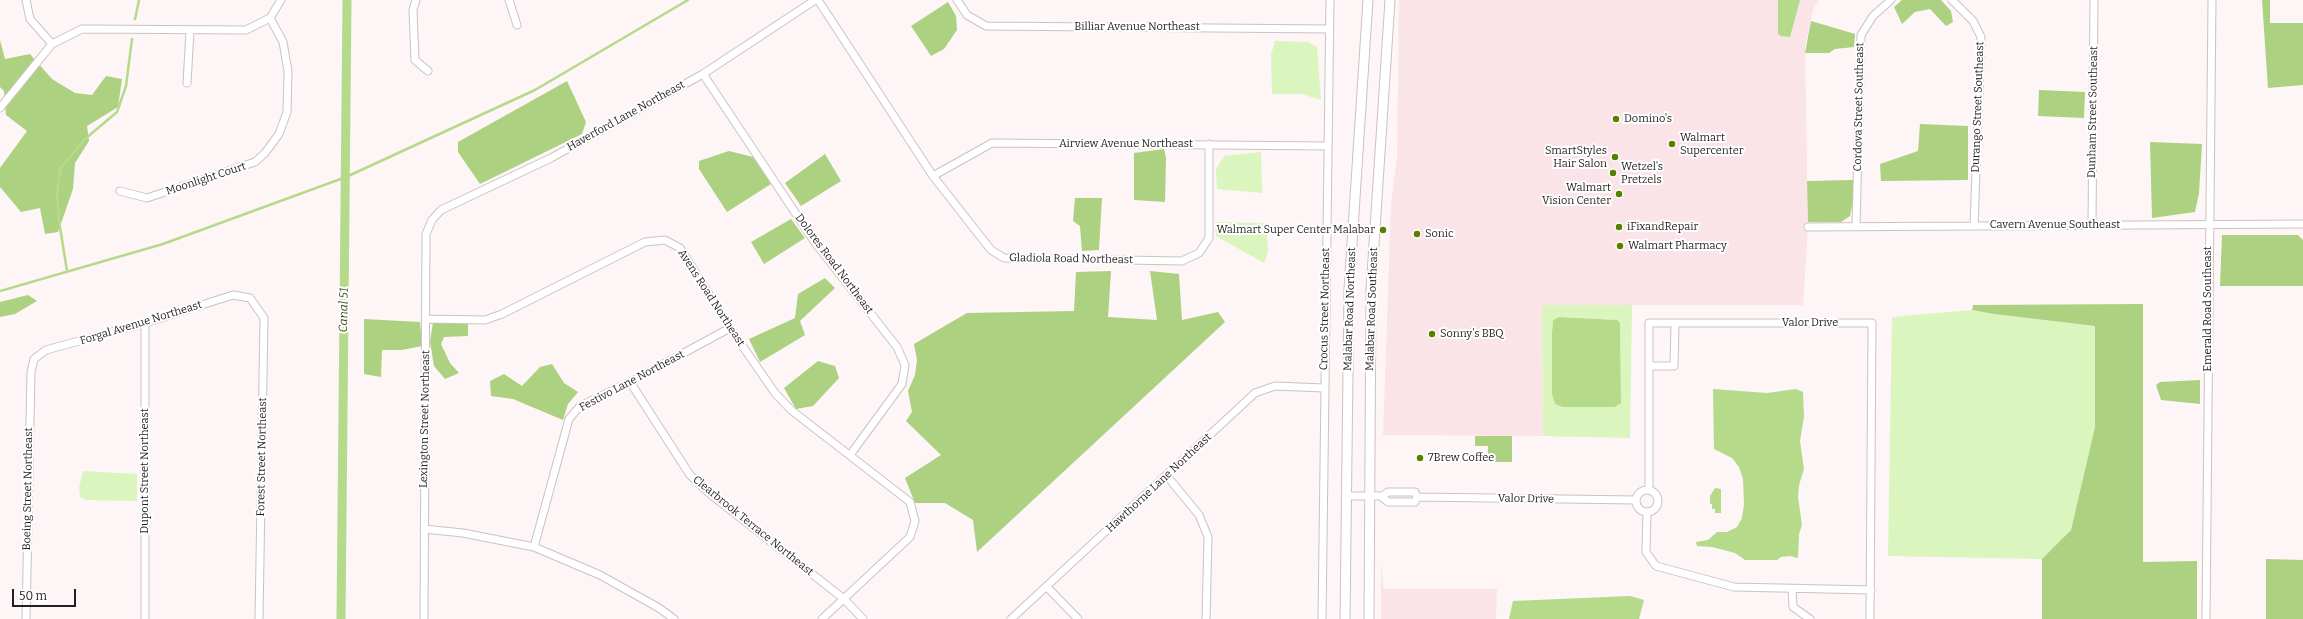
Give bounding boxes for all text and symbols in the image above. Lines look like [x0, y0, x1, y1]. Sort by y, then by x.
street label: Billiar Avenue Northeast [1074, 20, 1200, 34]
street label: Durango Street Southeast [1969, 41, 1987, 173]
street label: Cordova Street Southeast [1851, 42, 1867, 172]
street label: Dunham Street Southeast [2085, 46, 2101, 178]
street label: Haverford Lane Northeast [565, 78, 687, 154]
place label: Domino's [1624, 112, 1672, 126]
marker: Domino's [1611, 114, 1621, 124]
place label: Walmart Supercenter [1680, 131, 1744, 157]
street label: Airview Avenue Northeast [1059, 137, 1193, 151]
marker: Walmart Supercenter [1667, 139, 1677, 149]
place label: SmartStyles Hair Salon [1545, 144, 1607, 170]
marker: SmartStyles Hair Salon [1610, 152, 1620, 162]
street label: Moonlight Court [164, 160, 248, 198]
place label: Wetzel's Pretzels [1621, 160, 1663, 186]
marker: Wetzel's Pretzels [1608, 168, 1618, 178]
place label: Walmart Vision Center [1542, 181, 1611, 207]
marker: Walmart Vision Center [1614, 189, 1624, 199]
street label: Dolores Road Northeast [792, 212, 876, 316]
street label: Cavern Avenue Southeast [1990, 218, 2120, 232]
place label: iFixandRepair [1627, 220, 1698, 234]
marker: iFixandRepair [1614, 222, 1624, 232]
place label: Walmart Super Center Malabar [1216, 223, 1375, 237]
marker: Walmart Super Center Malabar [1378, 225, 1388, 235]
place label: Sonic [1425, 227, 1454, 241]
marker: Sonic [1412, 229, 1422, 239]
place label: Walmart Pharmacy [1628, 239, 1727, 253]
marker: Walmart Pharmacy [1615, 241, 1625, 251]
street label: Emerald Road Southeast [2201, 246, 2215, 372]
street label: Avens Road Northeast [675, 247, 747, 349]
street label: Malabar Road Northeast [1341, 247, 1359, 371]
street label: Malabar Road Southeast [1363, 247, 1381, 371]
street label: Crocus Street Northeast [1317, 248, 1333, 370]
street label: Gladiola Road Northeast [1009, 251, 1133, 267]
water label: Canal 51 [336, 287, 352, 333]
street label: Forgal Avenue Northeast [79, 298, 203, 348]
street label: Valor Drive [1782, 316, 1838, 330]
place label: Sonny's BBQ [1440, 327, 1504, 341]
marker: Sonny's BBQ [1427, 329, 1437, 339]
street label: Festivo Lane Northeast [577, 348, 687, 414]
street label: Lexington Street Northeast [417, 350, 433, 488]
street label: Forest Street Northeast [254, 397, 270, 517]
street label: Dupont Street Northeast [138, 408, 152, 534]
street label: Boeing Street Northeast [20, 427, 36, 551]
street label: Hawthorne Lane Northeast [1104, 431, 1214, 535]
place label: 7Brew Coffee [1428, 451, 1494, 465]
marker: 7Brew Coffee [1415, 453, 1425, 463]
street label: Clearbrook Terrace Northeast [690, 473, 816, 579]
street label: Valor Drive [1498, 492, 1554, 506]
scale bar [14, 581, 78, 607]
text: 50 m [19, 589, 47, 603]

